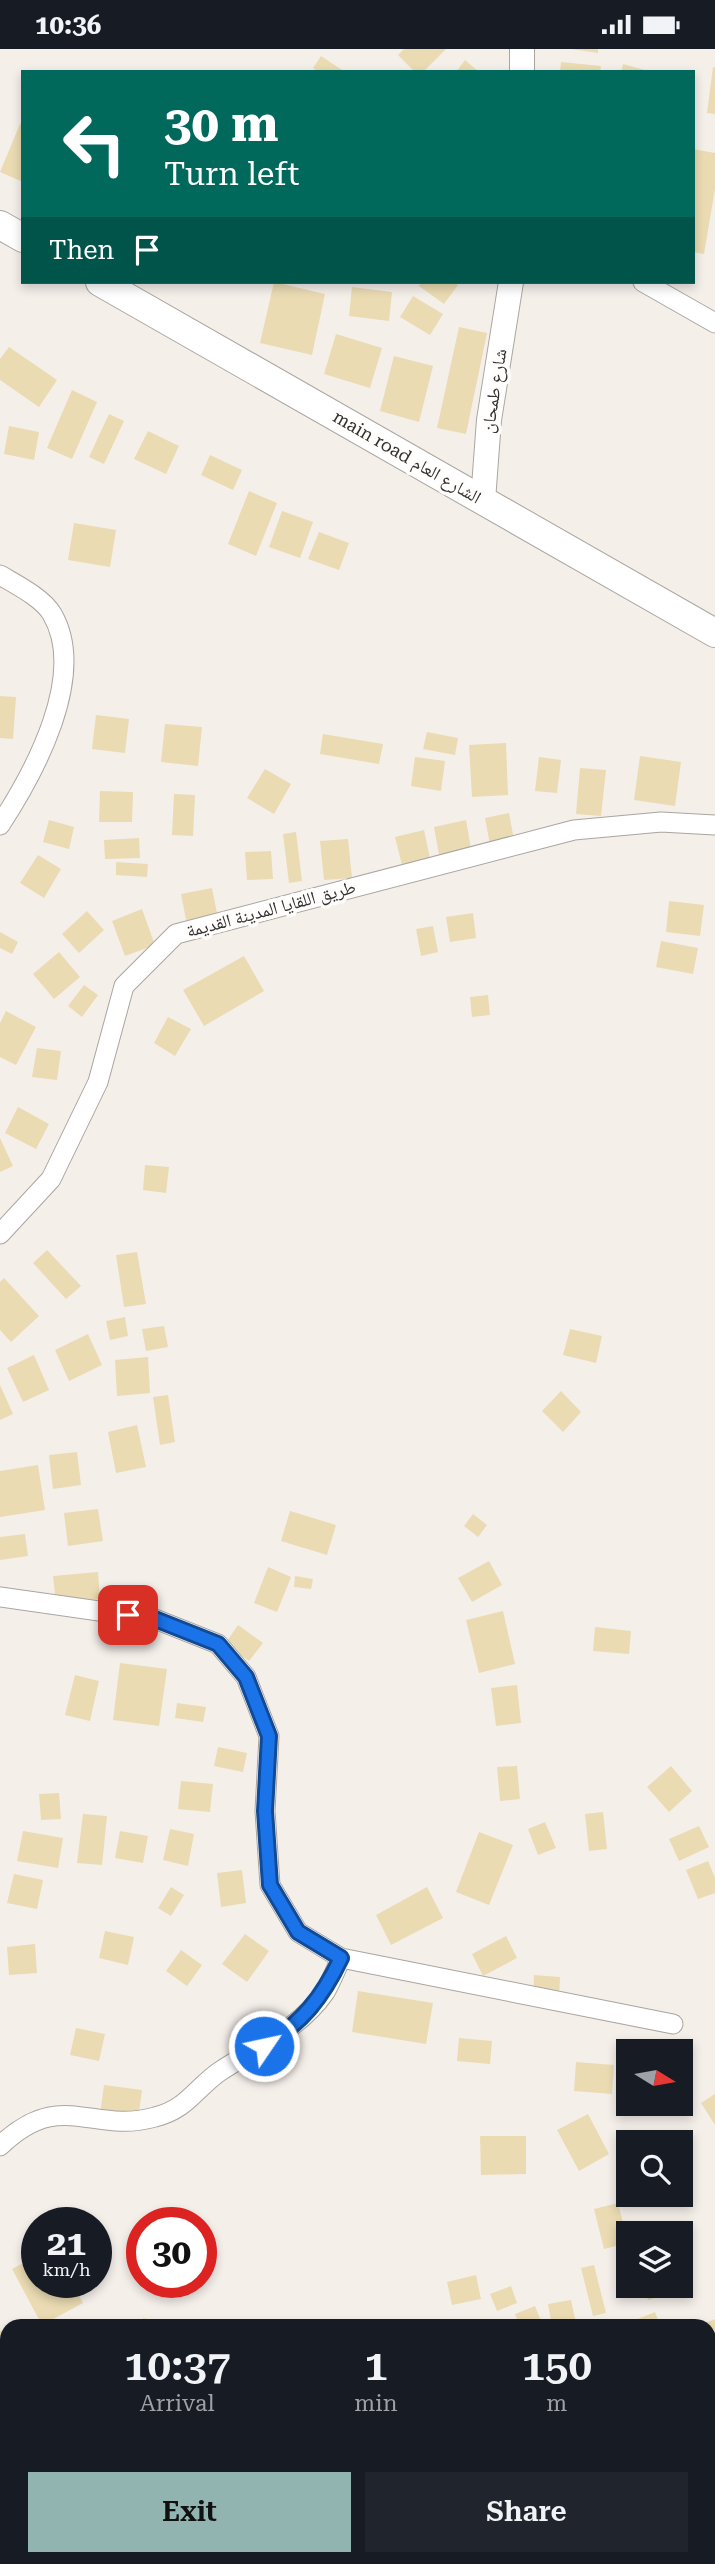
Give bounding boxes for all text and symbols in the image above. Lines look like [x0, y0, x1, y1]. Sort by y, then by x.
text: 10:36 [35, 10, 101, 40]
text: 30 m [164, 96, 279, 153]
icon: left [49, 98, 140, 189]
text: Turn left [164, 155, 299, 193]
icon: arrive [128, 231, 166, 269]
text: Then [49, 235, 114, 265]
street label: شارع طمحان [476, 347, 512, 435]
street label: main road الشارع العام [328, 406, 485, 509]
street label: طريق اللقايا المدينة القديمة [184, 876, 358, 942]
pin [98, 1585, 158, 1645]
icon: arrive [109, 1596, 147, 1634]
position arrow [227, 2009, 301, 2083]
north arrow [616, 2039, 693, 2116]
map controls [616, 2039, 693, 2298]
button: search [616, 2130, 693, 2207]
speed limit sign: 30 [126, 2207, 217, 2298]
button: layers [616, 2221, 693, 2298]
text: 21 [47, 2223, 86, 2264]
text: km/h [42, 2259, 91, 2280]
text: 10:37 [124, 2341, 230, 2390]
text: 1 [364, 2341, 388, 2390]
text: 150 [521, 2341, 592, 2390]
text: Arrival [140, 2390, 215, 2417]
text: min [354, 2390, 398, 2417]
text: m [546, 2390, 567, 2417]
button: Exit [28, 2472, 351, 2552]
button: Share [365, 2472, 688, 2552]

